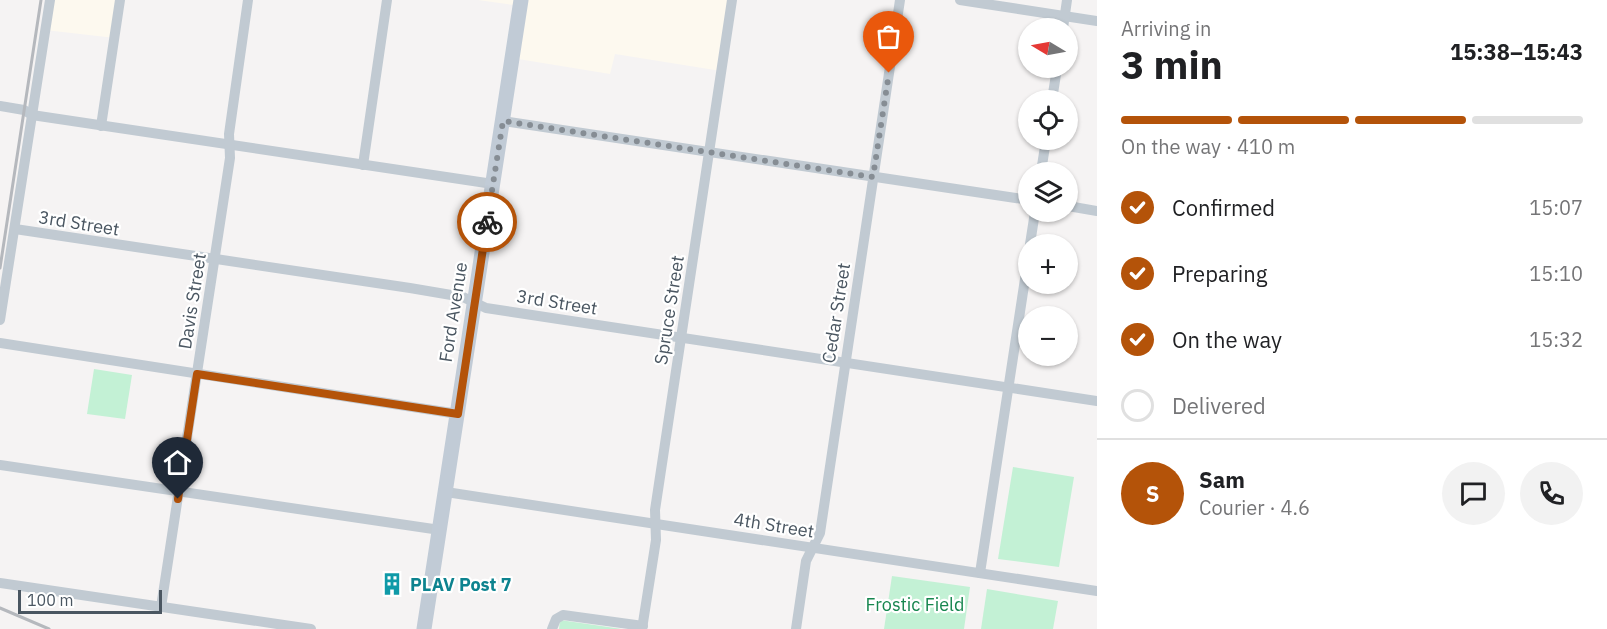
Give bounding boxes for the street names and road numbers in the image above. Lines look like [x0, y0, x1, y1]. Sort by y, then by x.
street label: 3rd Street [37, 205, 121, 241]
street label: Davis Street [173, 251, 211, 351]
street label: Spruce Street [649, 254, 689, 366]
street label: Ford Avenue [434, 260, 472, 364]
street label: Cedar Street [817, 261, 855, 365]
street label: 3rd Street [515, 284, 599, 320]
street label: 4th Street [732, 507, 816, 543]

